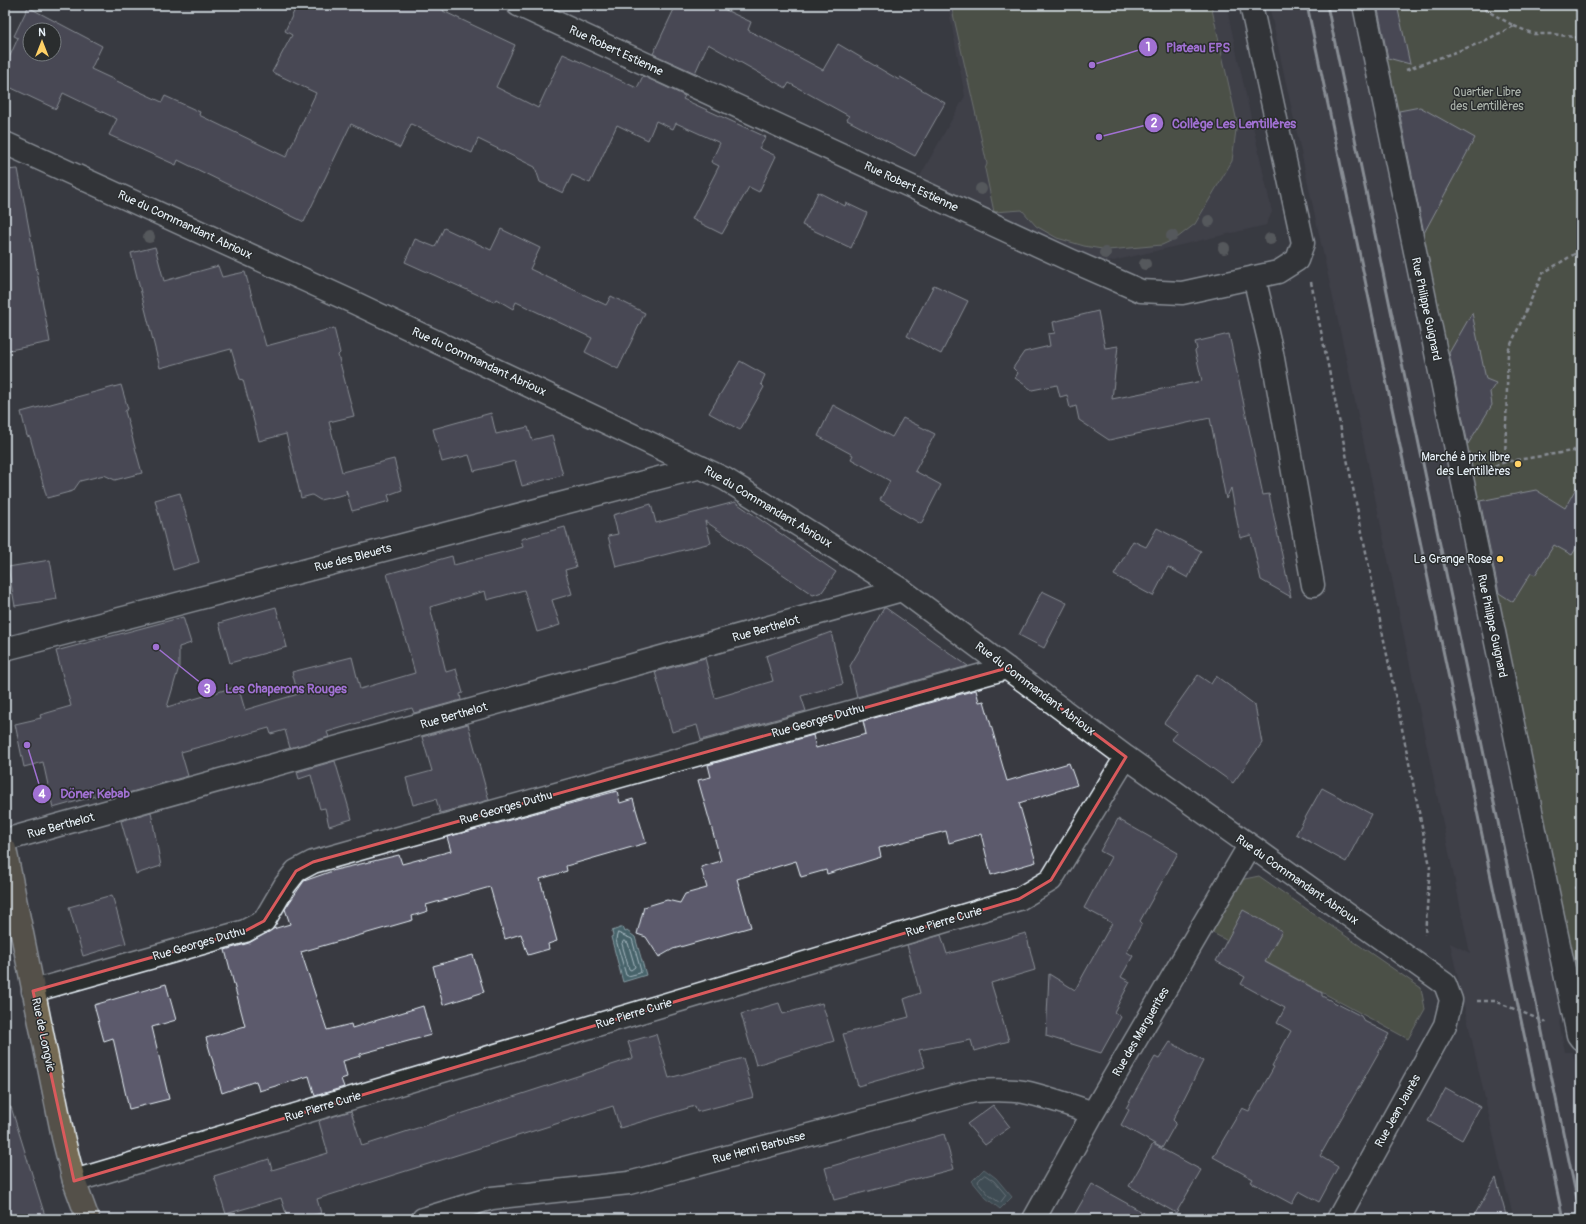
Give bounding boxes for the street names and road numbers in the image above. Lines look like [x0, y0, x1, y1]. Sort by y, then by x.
street label: Rue Robert Estienne [567, 23, 666, 79]
street label: Rue Robert Estienne [862, 159, 961, 215]
street label: Rue du Commandant Abrioux [115, 187, 255, 263]
street label: Rue Philippe Guignard [1408, 256, 1444, 362]
street label: Rue du Commandant Abrioux [409, 324, 549, 400]
street label: Rue du Commandant Abrioux [701, 463, 835, 551]
street label: Rue des Bleuets [313, 540, 394, 575]
street label: Rue Philippe Guignard [1474, 573, 1510, 679]
street label: Rue Berthelot [731, 612, 801, 646]
street label: Rue du Commandant Abrioux [972, 639, 1098, 739]
street label: Rue Berthelot [419, 699, 489, 733]
street label: Rue Georges Duthu [770, 701, 866, 741]
street label: Rue Georges Duthu [458, 788, 554, 828]
street label: Rue Berthelot [26, 810, 96, 842]
street label: Rue du Commandant Abrioux [1233, 832, 1361, 928]
street label: Rue Pierre Curie [904, 903, 984, 941]
street label: Rue Georges Duthu [151, 924, 247, 964]
street label: Rue des Marguerites [1109, 984, 1173, 1079]
street label: Rue Pierre Curie [594, 995, 674, 1033]
street label: Rue de Longvic [28, 996, 58, 1074]
street label: Rue Jean Jaurès [1372, 1071, 1424, 1150]
street label: Rue Pierre Curie [283, 1088, 363, 1126]
street label: Rue Henri Barbusse [711, 1128, 807, 1168]

